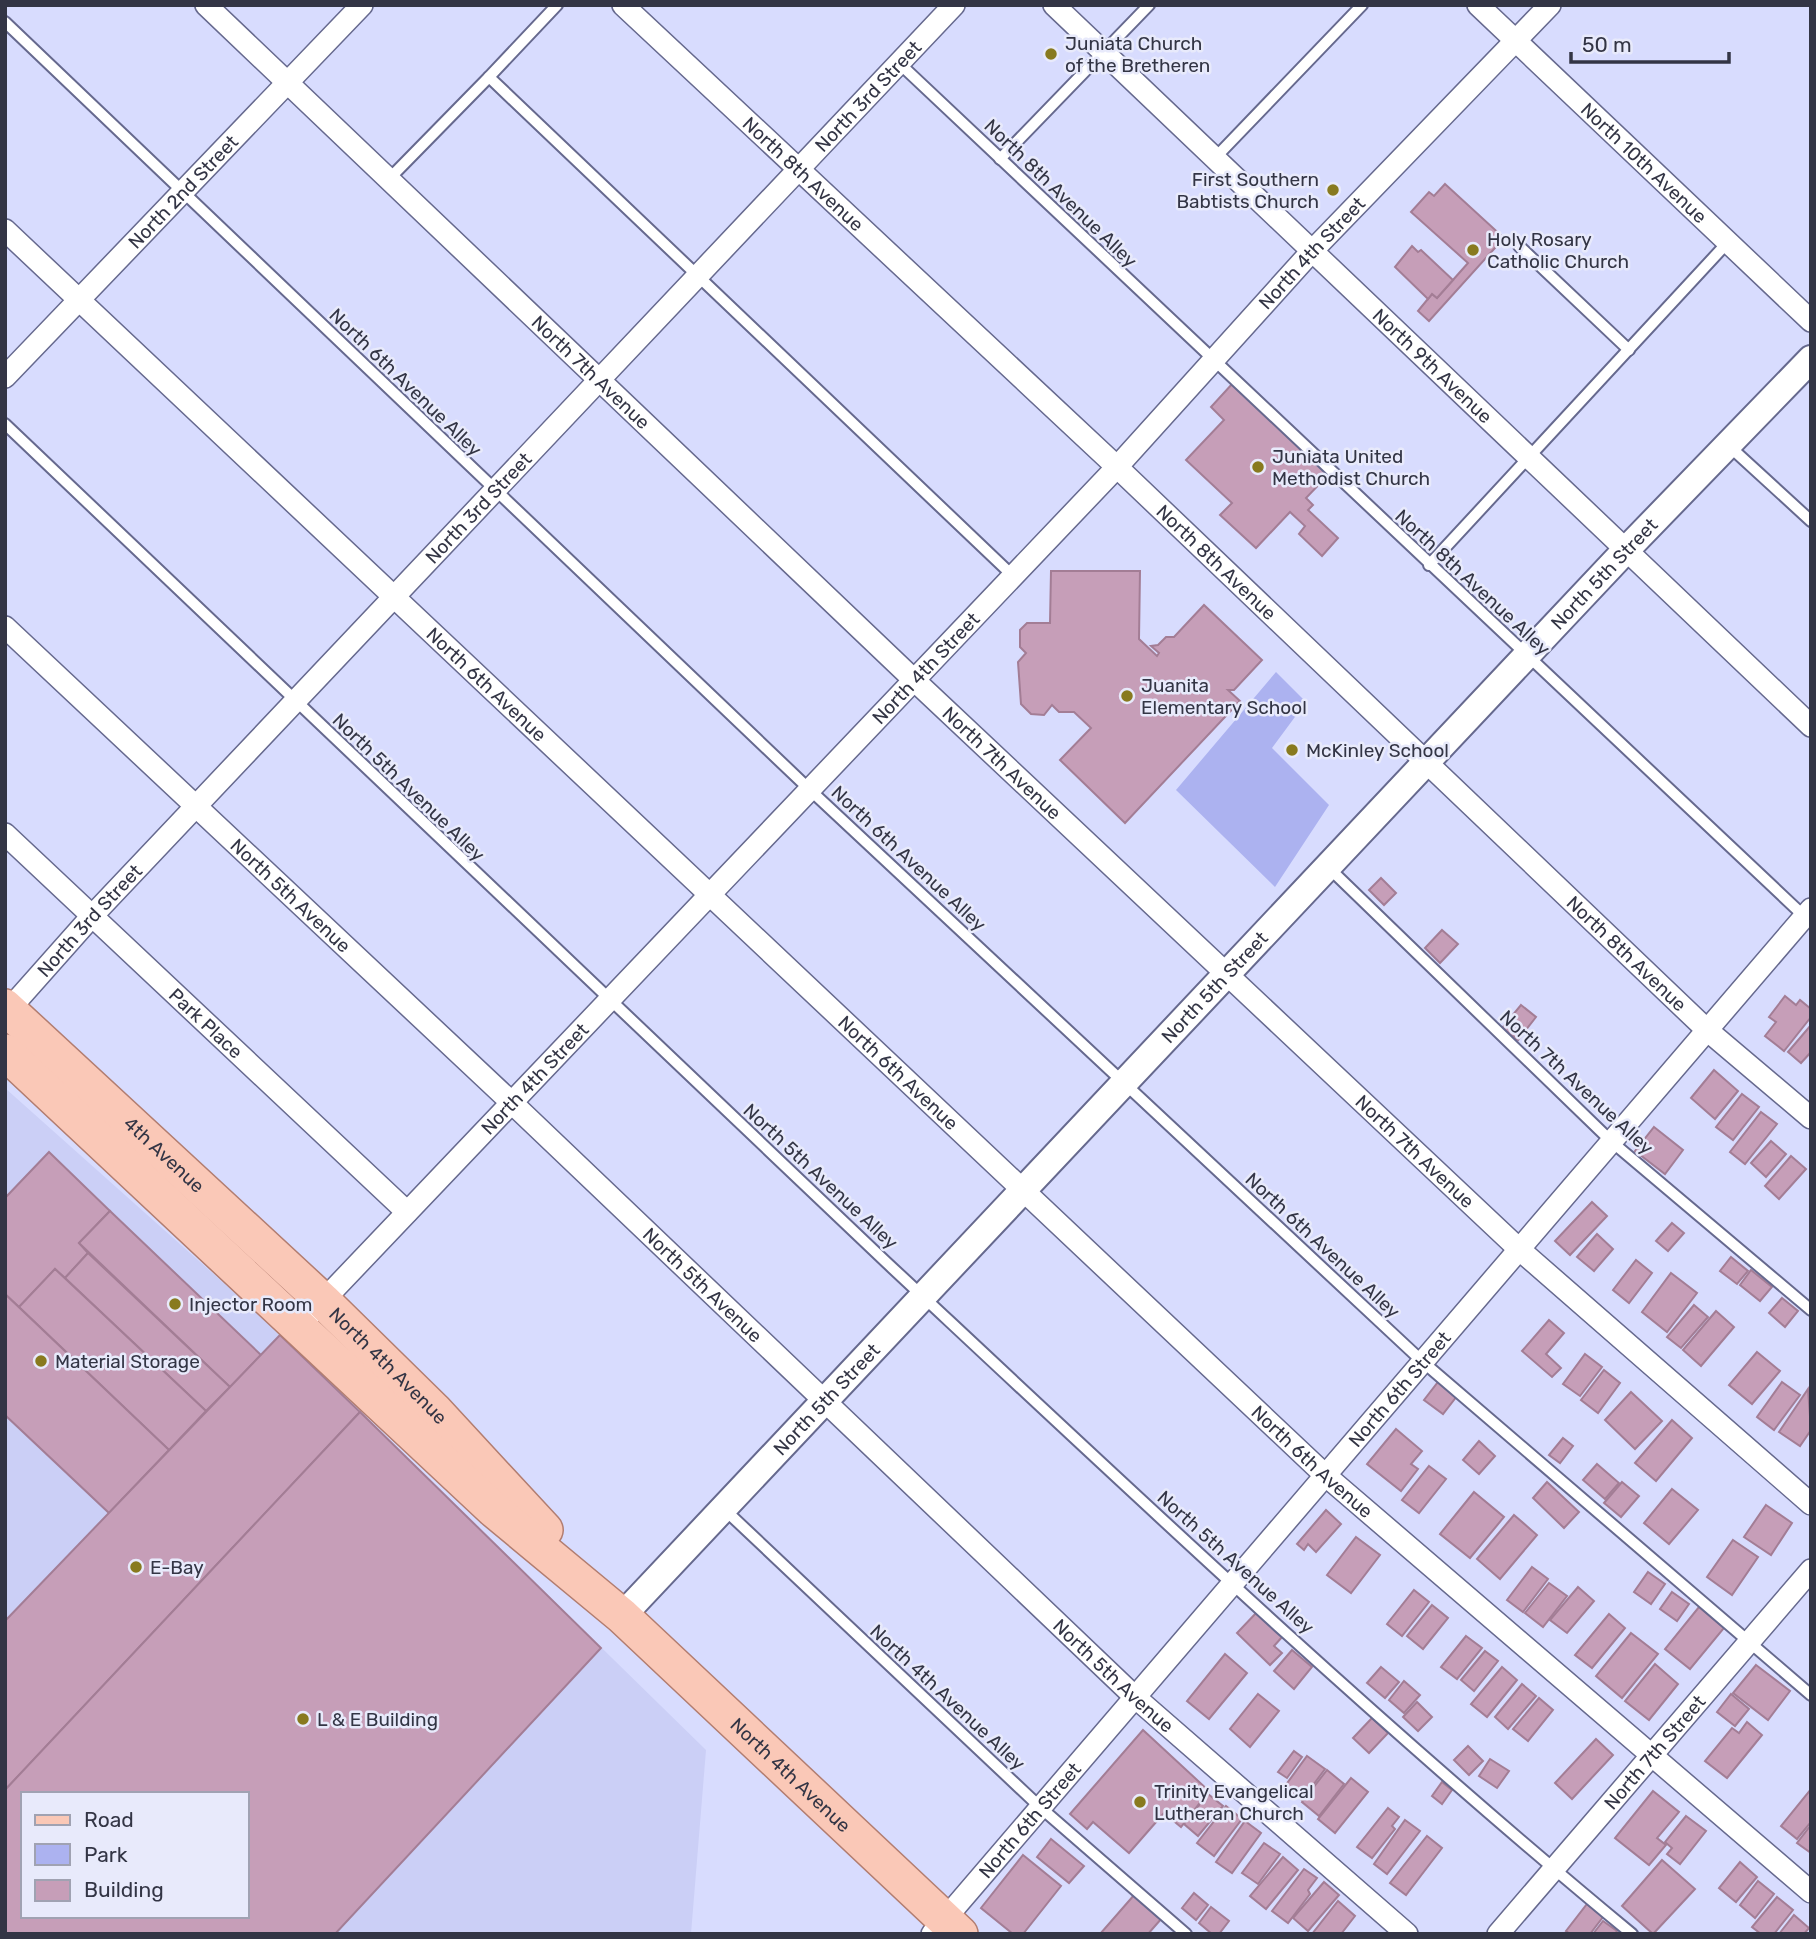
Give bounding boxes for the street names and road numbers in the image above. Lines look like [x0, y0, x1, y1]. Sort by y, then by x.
street label: North 3rd Street [810, 36, 927, 157]
street label: North 10th Avenue [1576, 98, 1712, 228]
street label: North 8th Avenue [738, 112, 868, 236]
street label: North 8th Avenue Alley [979, 114, 1142, 272]
street label: North 2nd Street [124, 130, 243, 254]
street label: North 4th Street [1254, 192, 1370, 314]
street label: North 6th Avenue Alley [325, 304, 487, 461]
street label: North 9th Avenue [1368, 304, 1497, 428]
street label: North 7th Avenue [527, 311, 655, 434]
street label: North 3rd Street [421, 447, 537, 569]
street label: North 8th Avenue [1152, 500, 1281, 625]
street label: North 8th Avenue Alley [1390, 505, 1555, 660]
street label: North 5th Street [1546, 513, 1663, 635]
street label: North 4th Street [867, 607, 985, 729]
street label: North 6th Avenue [422, 623, 551, 747]
street label: North 7th Avenue [938, 702, 1066, 824]
street label: North 5th Avenue Alley [328, 709, 490, 866]
street label: North 6th Avenue Alley [827, 781, 991, 936]
street label: North 5th Avenue [226, 834, 355, 957]
street label: North 3rd Street [32, 859, 147, 982]
street label: North 8th Avenue [1562, 891, 1691, 1016]
street label: North 5th Street [1157, 926, 1273, 1048]
street label: Park Place [164, 983, 247, 1063]
street label: North 7th Avenue Alley [1495, 1005, 1658, 1159]
street label: North 6th Avenue [833, 1011, 963, 1135]
street label: North 4th Street [476, 1018, 594, 1140]
street label: North 7th Avenue [1350, 1090, 1479, 1213]
street label: North 5th Avenue Alley [739, 1099, 903, 1254]
street label: 4th Avenue [119, 1112, 209, 1198]
street label: North 6th Avenue Alley [1241, 1168, 1405, 1323]
street label: North 5th Avenue [638, 1223, 767, 1347]
street label: North 4th Avenue [324, 1303, 452, 1429]
street label: North 6th Street [1344, 1326, 1456, 1452]
street label: North 5th Street [769, 1338, 885, 1460]
street label: North 6th Avenue [1246, 1401, 1377, 1523]
street label: North 5th Avenue Alley [1153, 1486, 1319, 1639]
street label: North 5th Avenue [1048, 1614, 1178, 1738]
street label: North 4th Avenue Alley [865, 1620, 1030, 1775]
street label: North 7th Street [1599, 1690, 1711, 1814]
street label: North 4th Avenue [726, 1713, 855, 1837]
street label: North 6th Street [974, 1757, 1086, 1883]

